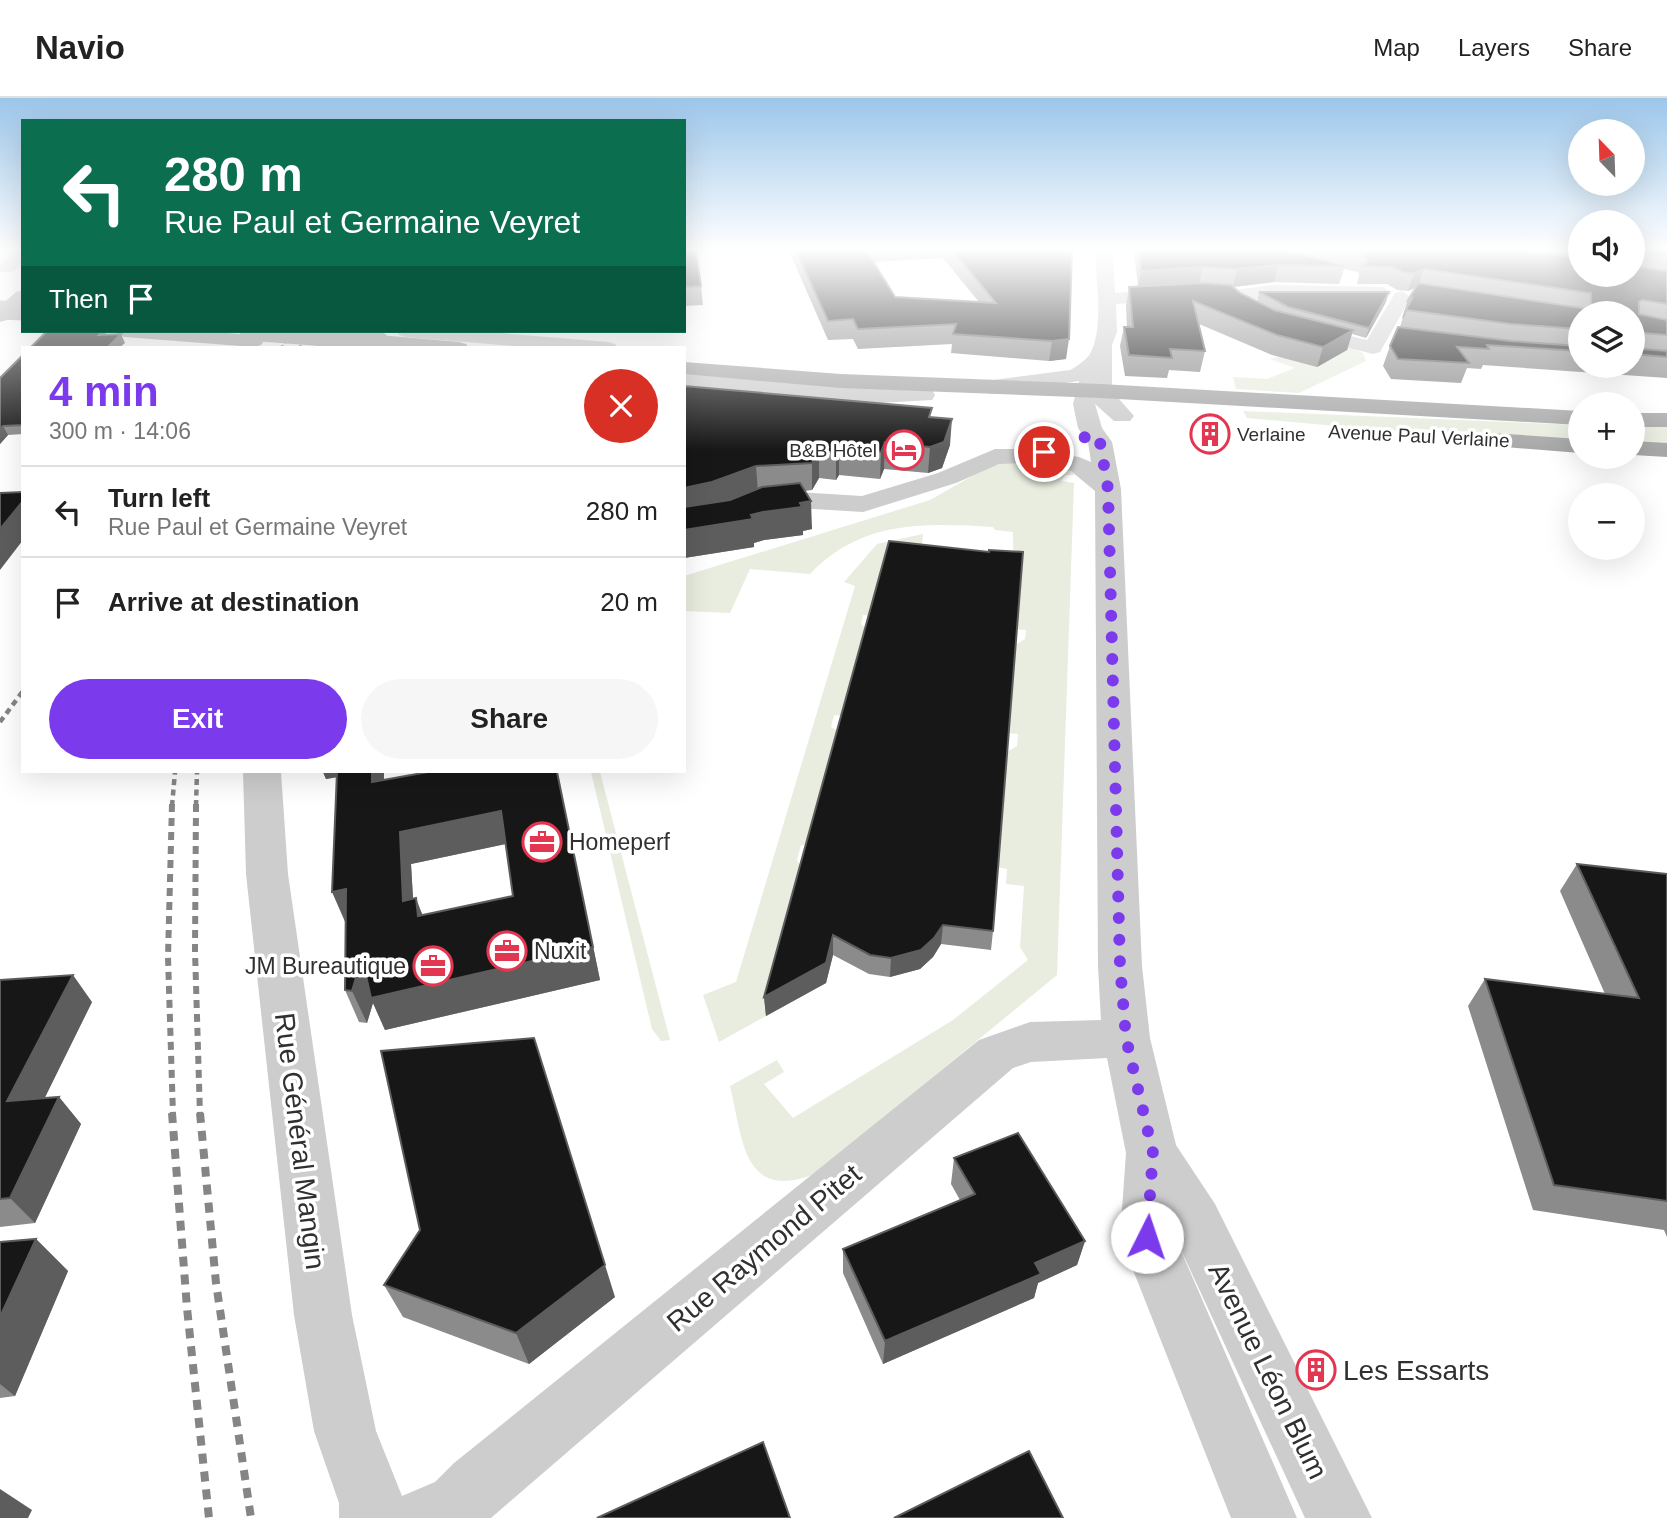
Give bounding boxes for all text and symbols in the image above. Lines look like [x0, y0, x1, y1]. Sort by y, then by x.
text: Navio [35, 29, 125, 66]
text: Map [1373, 34, 1420, 61]
text: Layers [1458, 34, 1530, 61]
text: Share [1568, 34, 1632, 61]
north arrow [1568, 119, 1645, 196]
map controls [1568, 119, 1645, 560]
icon: left [49, 147, 140, 238]
text: 280 m [164, 147, 303, 201]
text: Rue Paul et Germaine Veyret [164, 204, 580, 240]
button: sound [1568, 210, 1645, 287]
icon: arrive [122, 280, 160, 318]
text: Then [49, 284, 108, 314]
button: layers [1568, 301, 1645, 378]
text: 4 min [49, 368, 159, 415]
button: close [584, 369, 658, 443]
button: + [1568, 392, 1645, 469]
building icon: Verlaine [1189, 413, 1231, 455]
text: 300 m · 14:06 [49, 418, 191, 444]
street label: Avenue Paul Verlaine [1328, 421, 1510, 451]
pin [1014, 422, 1074, 482]
place label: Verlaine [1237, 424, 1306, 445]
hotel icon: B&B Hôtel [883, 429, 925, 471]
icon: arrive [1025, 433, 1063, 471]
place label: B&B Hôtel [789, 440, 877, 461]
text: Turn left [108, 483, 210, 513]
button: − [1568, 483, 1645, 560]
icon: left [49, 493, 87, 531]
text: 280 m [586, 496, 658, 526]
text: Rue Paul et Germaine Veyret [108, 514, 407, 540]
icon: arrive [49, 584, 87, 622]
text: Arrive at destination [108, 587, 359, 617]
text: 20 m [600, 587, 658, 617]
button: Exit [49, 679, 347, 759]
button: Share [361, 679, 658, 759]
office icon: Homeperf [521, 821, 563, 863]
place label: Homeperf [569, 829, 671, 855]
office icon: Nuxit [486, 930, 528, 972]
place label: Nuxit [534, 938, 587, 964]
office icon: JM Bureautique [412, 945, 454, 987]
place label: JM Bureautique [245, 953, 406, 979]
street label: Rue Général Mangin [269, 1011, 331, 1271]
street label: Rue Raymond Pitet [661, 1158, 867, 1338]
position arrow [1110, 1200, 1184, 1274]
street label: Avenue Léon Blum [1202, 1258, 1334, 1484]
building icon: Les Essarts [1295, 1349, 1337, 1391]
place label: Les Essarts [1343, 1355, 1489, 1386]

